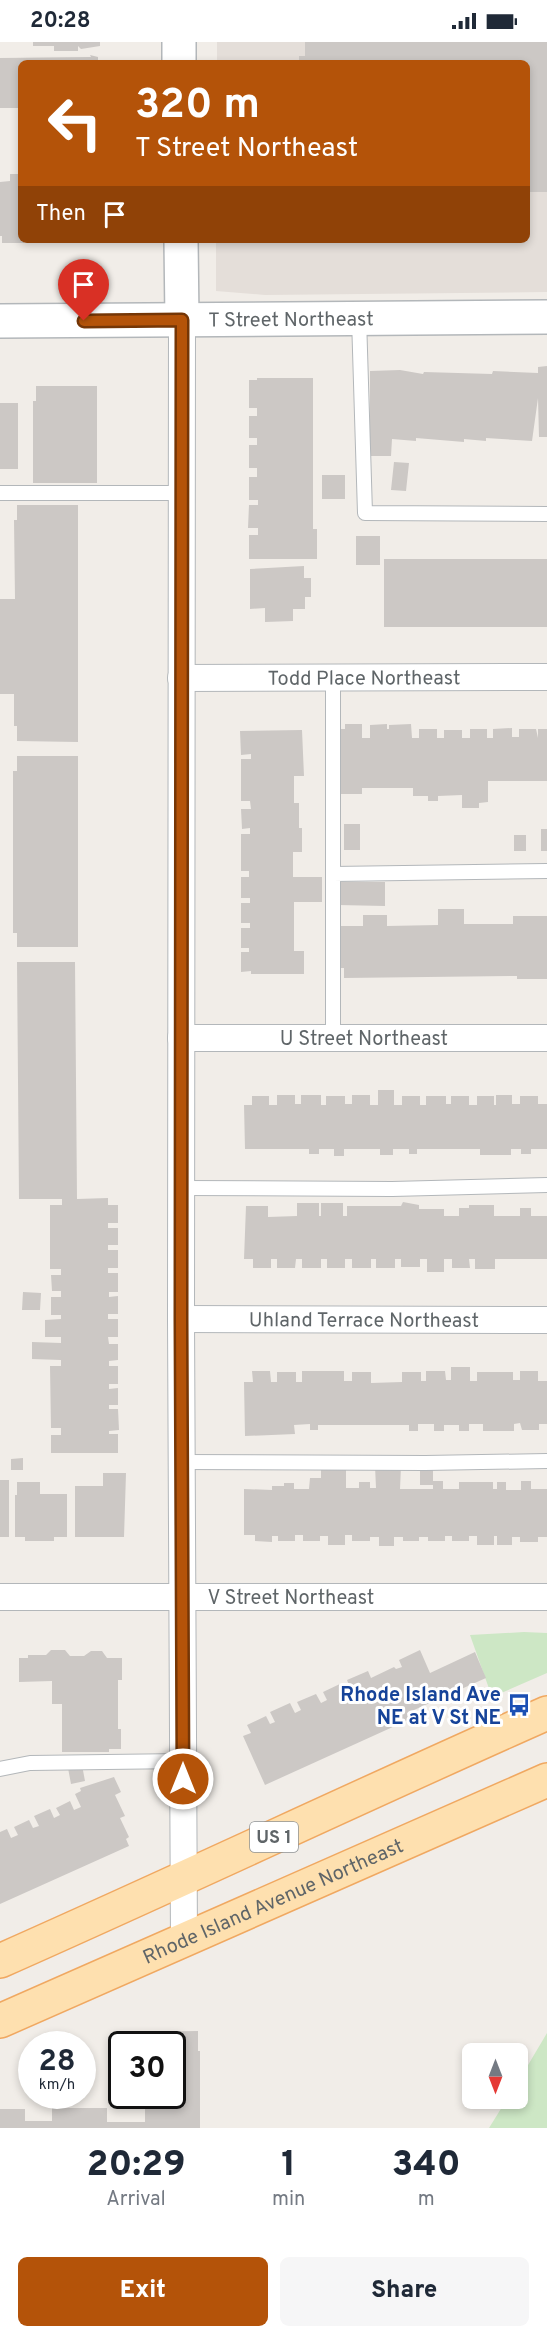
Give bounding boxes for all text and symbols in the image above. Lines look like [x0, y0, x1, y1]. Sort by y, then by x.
text: 20:28 [30, 8, 91, 35]
text: 320 m [135, 80, 260, 133]
icon: left [36, 84, 114, 162]
text: T Street Northeast [135, 132, 358, 166]
icon: arrive [98, 198, 131, 231]
text: Then [36, 201, 86, 228]
pin [58, 259, 109, 321]
icon: arrive [67, 268, 100, 301]
street label: T Street Northeast [208, 307, 374, 334]
street label: Todd Place Northeast [268, 666, 461, 693]
street label: U Street Northeast [280, 1027, 448, 1053]
street label: Uhland Terrace Northeast [249, 1308, 479, 1335]
street label: V Street Northeast [208, 1586, 374, 1612]
place label: Rhode Island Ave NE at V St NE [340, 1683, 501, 1732]
bus stop icon: Rhode Island Ave NE at V St NE [506, 1692, 532, 1718]
position arrow [151, 1747, 215, 1811]
road number: US 1 [250, 1822, 298, 1852]
street label: Rhode Island Avenue Northeast [139, 1834, 408, 1971]
speed limit sign: 30 [108, 2031, 186, 2109]
north arrow [462, 2043, 528, 2109]
map controls [462, 2043, 528, 2109]
text: 28 [38, 2044, 76, 2081]
text: km/h [39, 2076, 75, 2095]
text: 20:29 [86, 2143, 186, 2189]
text: 1 [281, 2143, 296, 2189]
text: 340 [392, 2143, 461, 2189]
text: Arrival [106, 2187, 166, 2213]
text: min [272, 2187, 305, 2213]
text: m [418, 2187, 435, 2213]
button: Exit [18, 2257, 268, 2326]
button: Share [280, 2257, 529, 2326]

